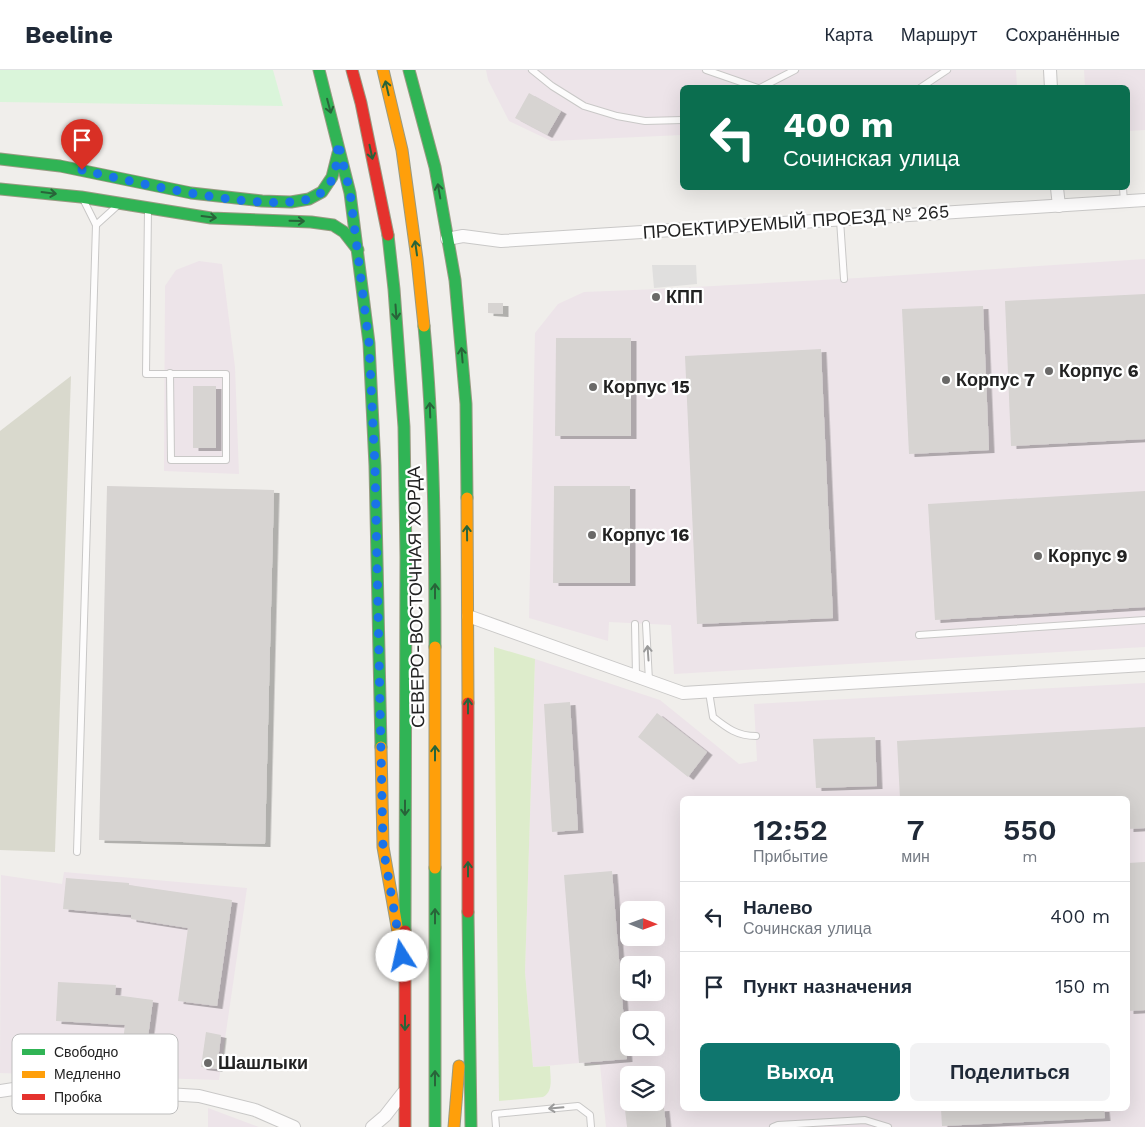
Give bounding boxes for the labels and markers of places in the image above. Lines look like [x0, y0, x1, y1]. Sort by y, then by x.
pin [61, 119, 103, 170]
place label: КПП [666, 286, 703, 307]
marker: КПП [650, 291, 662, 303]
place label: Корпус 6 [1059, 360, 1139, 381]
marker: Корпус 6 [1043, 365, 1055, 377]
place label: Корпус 7 [956, 369, 1035, 390]
marker: Корпус 7 [940, 374, 952, 386]
place label: Корпус 15 [603, 376, 690, 397]
marker: Корпус 15 [587, 381, 599, 393]
place label: Корпус 16 [602, 524, 689, 545]
marker: Корпус 16 [586, 529, 598, 541]
place label: Корпус 9 [1048, 545, 1128, 566]
marker: Корпус 9 [1032, 550, 1044, 562]
place label: Шашлыки [218, 1052, 308, 1073]
marker: Шашлыки [202, 1057, 214, 1069]

